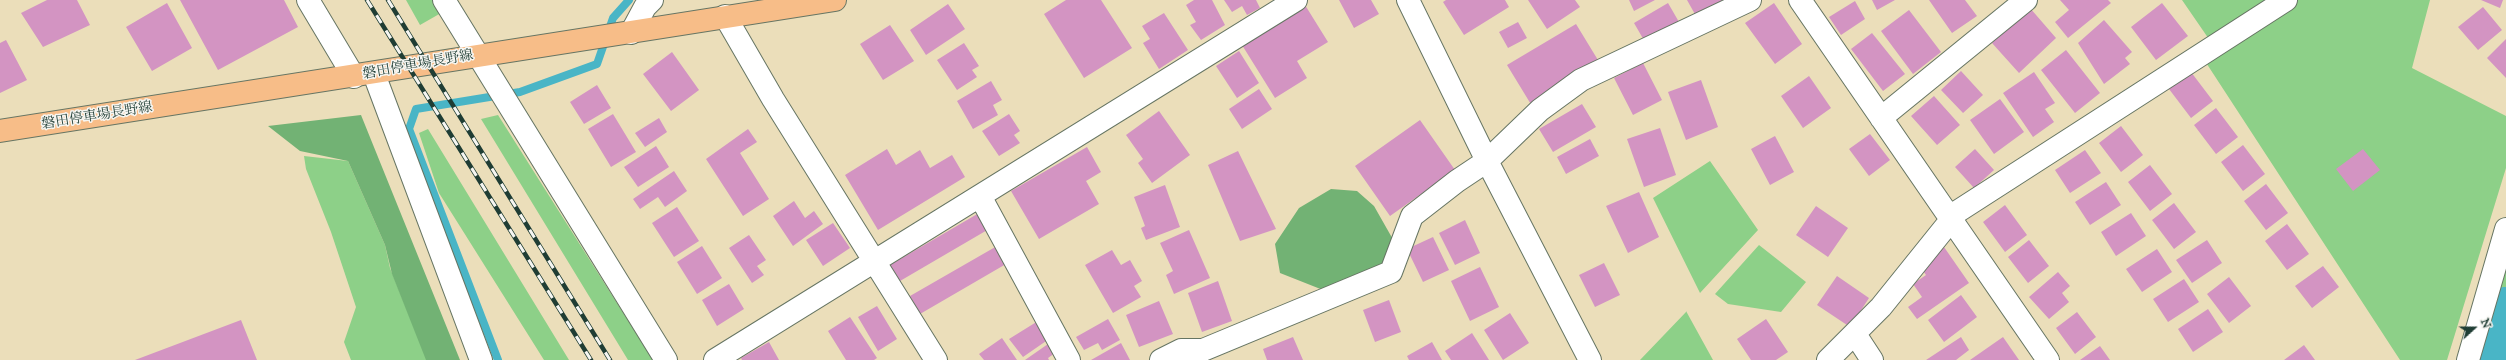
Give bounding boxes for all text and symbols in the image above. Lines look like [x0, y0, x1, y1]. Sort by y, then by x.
street label: 磐田停車場長野線 [361, 47, 475, 83]
street label: 磐田停車場長野線 [40, 99, 154, 133]
north arrow [2454, 308, 2494, 348]
text: N [2478, 317, 2493, 330]

